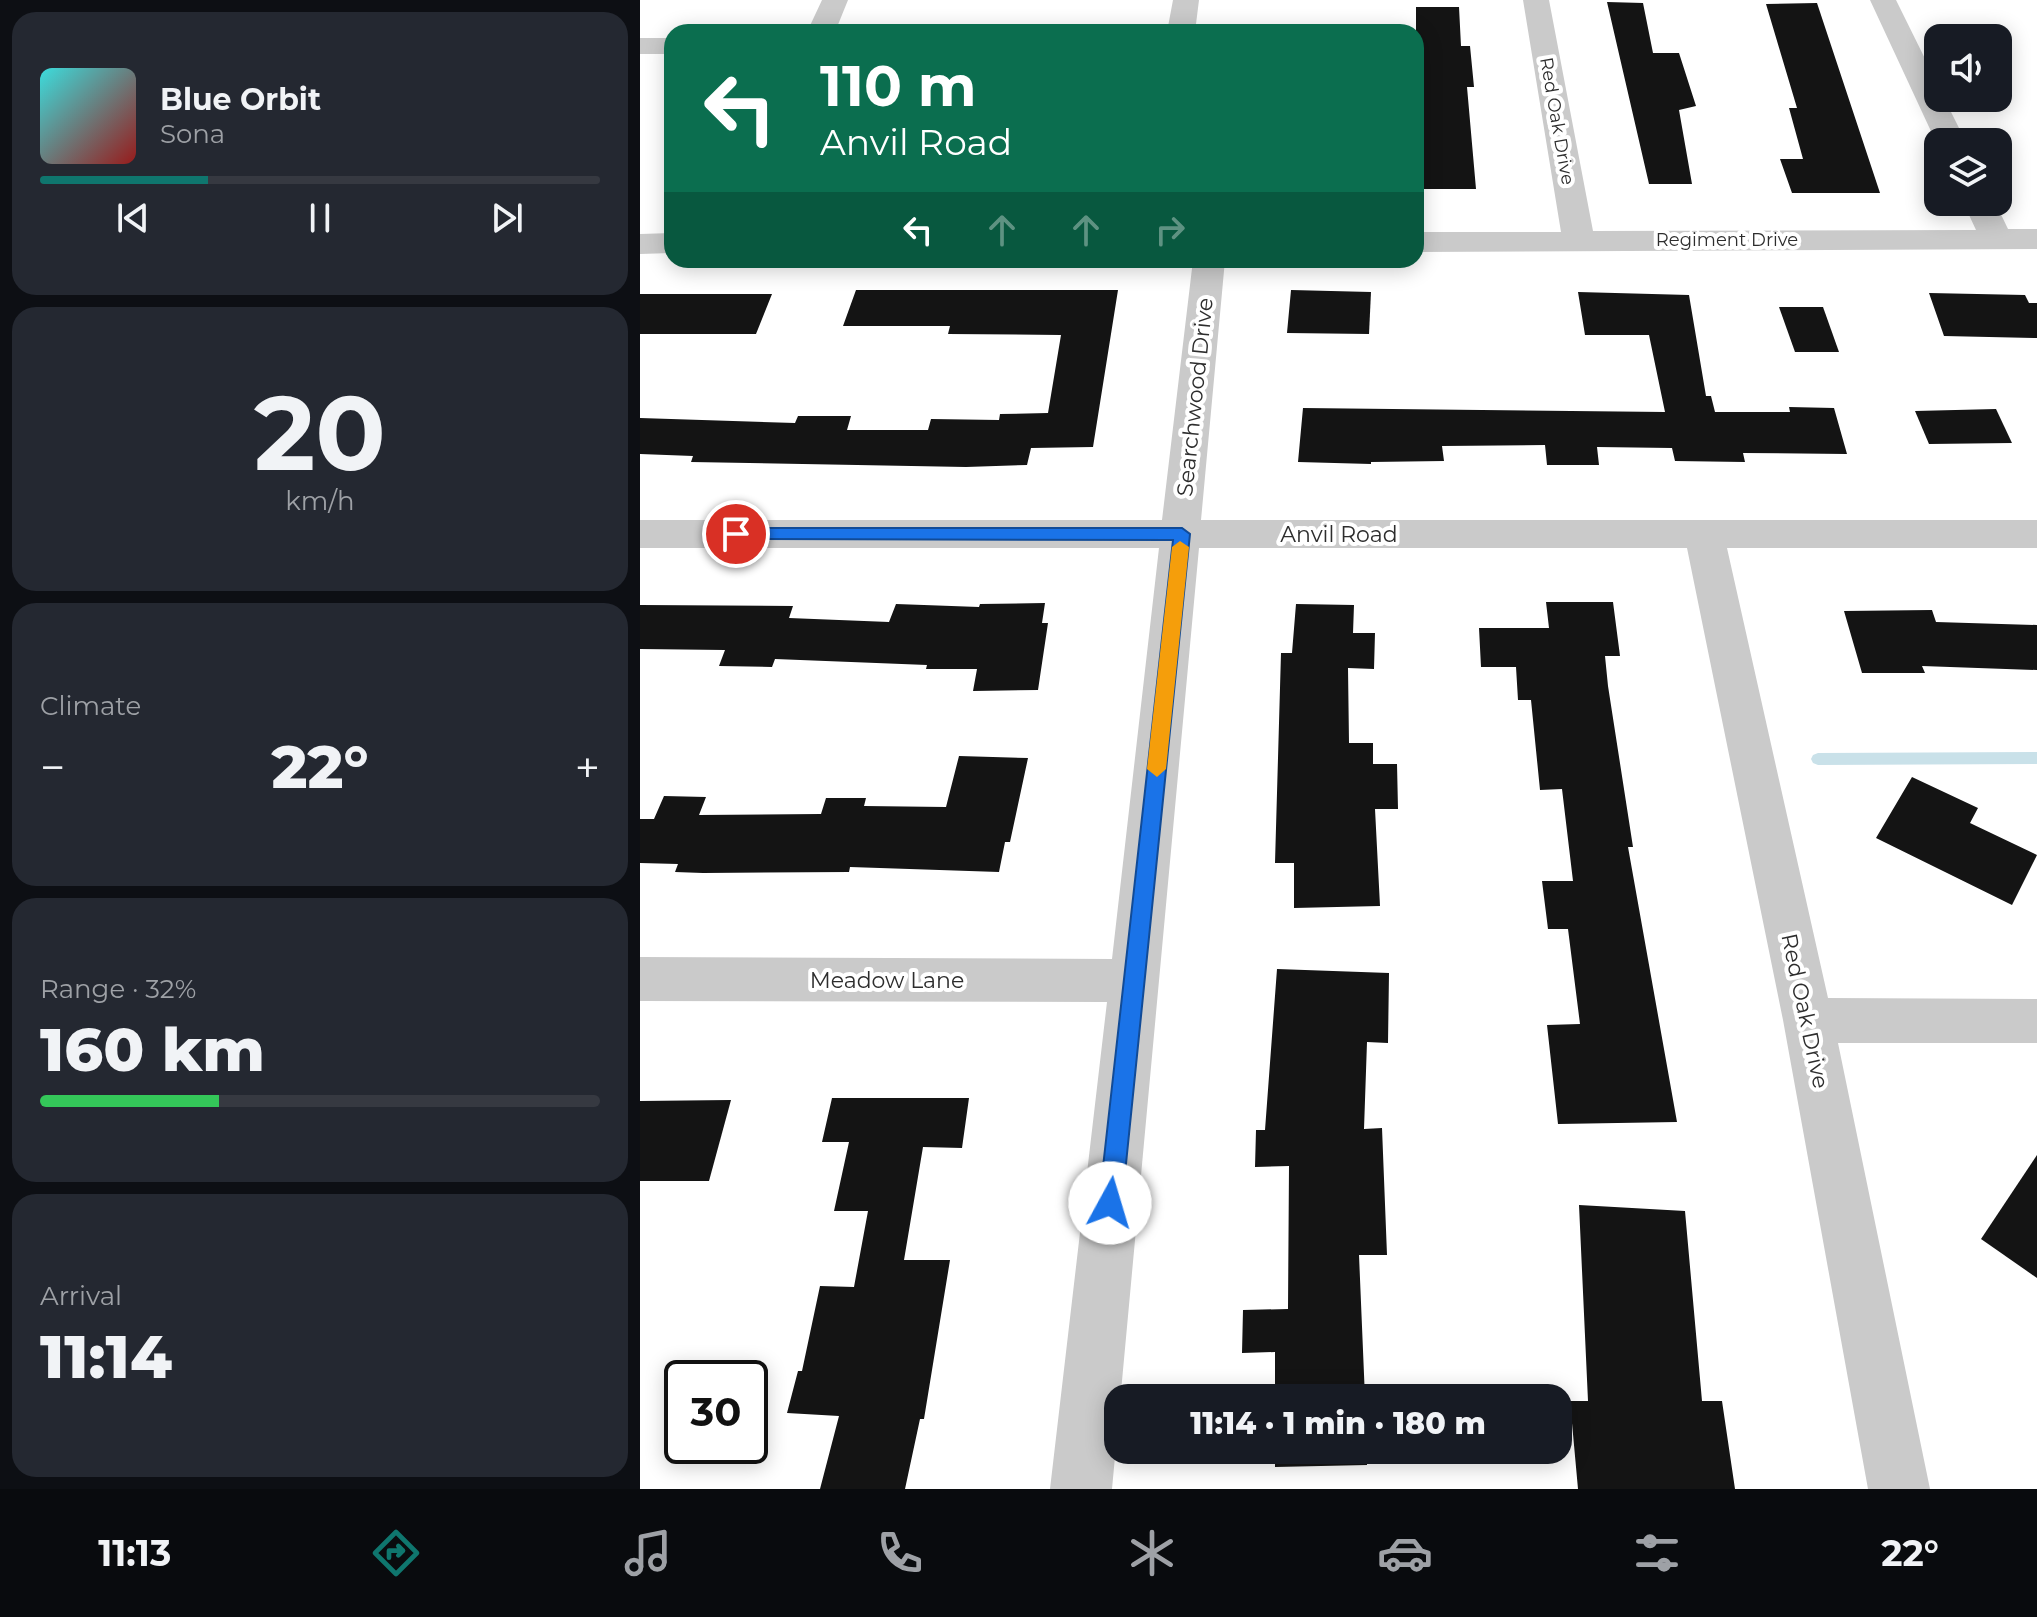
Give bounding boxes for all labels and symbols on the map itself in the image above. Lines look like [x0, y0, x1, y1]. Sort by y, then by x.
street label: Red Oak Drive [1535, 55, 1579, 187]
street label: Regiment Drive [1656, 229, 1798, 251]
street label: Searchwood Drive [1171, 296, 1219, 498]
pin [702, 500, 770, 568]
street label: Anvil Road [1280, 521, 1398, 548]
street label: Red Oak Drive [1775, 931, 1835, 1091]
street label: Meadow Lane [810, 967, 964, 994]
position arrow [1068, 1161, 1152, 1245]
speed limit sign: 30 [664, 1360, 768, 1464]

